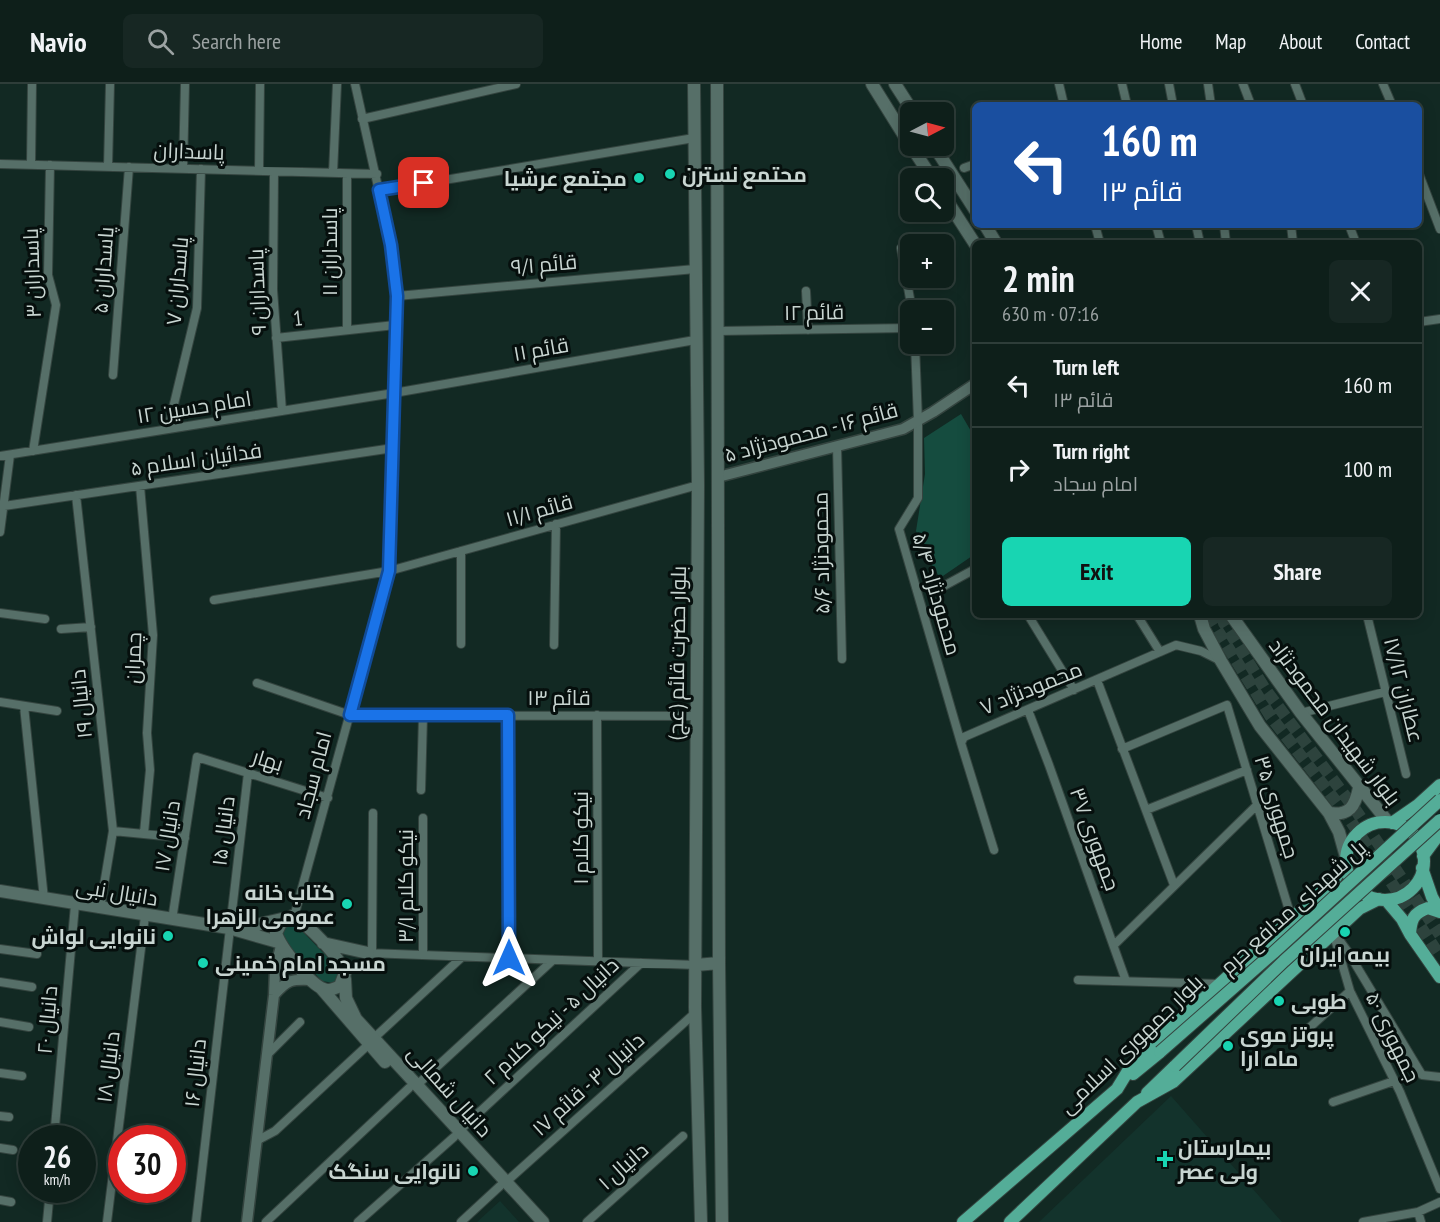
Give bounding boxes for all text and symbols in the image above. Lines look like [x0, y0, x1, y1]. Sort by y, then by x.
search box [123, 14, 543, 68]
text: Navio [30, 23, 87, 60]
icon: search [144, 25, 177, 58]
text: Search here [192, 27, 281, 55]
text: Home [1140, 28, 1182, 55]
text: Map [1215, 28, 1246, 55]
text: About [1279, 28, 1322, 55]
text: Contact [1355, 28, 1410, 55]
north arrow [900, 102, 954, 156]
map controls [900, 102, 954, 354]
text: 160 m [1101, 113, 1198, 168]
icon: left [1002, 126, 1080, 204]
street label: پاسداران [153, 136, 225, 167]
pin [398, 157, 449, 208]
place label: محتمع نسترن [682, 161, 807, 189]
place label: مجتمع عرشیا [504, 165, 627, 193]
icon: arrive [407, 166, 440, 199]
marker: محتمع نسترن [663, 167, 677, 181]
button: search [900, 168, 954, 222]
marker: مجتمع عرشیا [632, 171, 646, 185]
text: قائم ۱۳ [1101, 174, 1183, 208]
street label: پاسداران ۱۱ [316, 207, 344, 296]
street label: پاسداران ۵ [86, 225, 121, 314]
street label: پاسداران ۳ [17, 227, 48, 318]
button: + [900, 234, 954, 288]
street label: پاسداران ۷ [160, 235, 195, 326]
street label: پاسداران ۹ [242, 248, 273, 336]
street label: قائم ۹/۱ [510, 248, 578, 281]
text: 2 min [1002, 255, 1075, 302]
button: close [1329, 260, 1392, 323]
street label: قائم ۱۲ [784, 298, 844, 327]
button: − [900, 300, 954, 354]
text: 630 m · 07:16 [1002, 301, 1099, 327]
street label: 1 [292, 304, 304, 332]
street label: قائم ۱۱ [511, 331, 571, 368]
text: Turn left [1053, 353, 1119, 381]
icon: left [1002, 369, 1035, 402]
text: 160 m [1343, 371, 1392, 399]
street label: امام حسین ۱۲ [135, 385, 253, 430]
text: قائم ۱۳ [1053, 387, 1114, 413]
street label: قائم ۱۶ - محمودنژاد ۵ [721, 396, 901, 469]
street label: فدائیان اسلام ۵ [129, 436, 263, 483]
text: Turn right [1053, 437, 1130, 465]
icon: right [1002, 453, 1035, 486]
text: 100 m [1343, 455, 1392, 483]
text: امام سجاد [1053, 471, 1138, 497]
street label: قائم ۱۱/۱ [502, 488, 576, 533]
street label: محمودنژاد ۵/۶ [806, 492, 836, 614]
street label: محمودنژاد ۵/۴ [907, 530, 967, 658]
button: Exit [1002, 537, 1191, 606]
button: Share [1203, 537, 1392, 606]
street label: بلوار حضرت قائم (عج) [662, 566, 693, 740]
street label: چمران [119, 632, 148, 684]
street label: بلوار شهیدان محمودنژاد [1263, 633, 1407, 811]
street label: عطاران ۱۷/۱۲ [1378, 635, 1430, 745]
street label: محمودنژاد ۷ [976, 655, 1086, 721]
street label: دانیال ۱۹ [64, 668, 98, 740]
street label: قائم ۱۳ [527, 684, 591, 712]
street label: امام سجاد [288, 728, 339, 822]
street label: بهار [248, 742, 287, 777]
street label: جمهوری ۳۵ [1249, 752, 1305, 862]
street label: جمهوری ۳۷ [1064, 784, 1126, 894]
street label: نیکو کلام ۱ [567, 791, 595, 885]
street label: دانیال ۱۵ [205, 795, 241, 867]
street label: دانیال ۱۷ [148, 798, 186, 874]
street label: نیکو کلام ۳/۱ [392, 829, 420, 943]
street label: پل شهدای مدافع حرم [1214, 834, 1373, 981]
street label: دانیال نبی [74, 872, 160, 912]
place label: کتاب خانه عمومی الزهرا [206, 879, 335, 930]
marker: کتاب خانه عمومی الزهرا [340, 897, 354, 911]
place label: نانوایی لواش [31, 923, 156, 950]
marker: بیمه ایران [1338, 925, 1352, 939]
position arrow [477, 926, 541, 990]
marker: نانوایی لواش [161, 929, 175, 943]
place label: بیمه ایران [1300, 941, 1390, 968]
place label: مسجد امام خمینی [215, 950, 386, 978]
street label: دانیال ۵ - نیکو کلام ۲ [478, 951, 625, 1091]
marker: مسجد امام خمینی [196, 956, 210, 970]
street label: بلوار جمهوری اسلامی [1053, 968, 1209, 1120]
street label: دانیال ۲۰ [31, 985, 63, 1055]
street label: جمهوری ۵۰ [1360, 987, 1426, 1087]
place label: طوبی [1291, 988, 1347, 1015]
marker: طوبی [1272, 994, 1286, 1008]
place label: پروتز موی ماه ارا [1240, 1021, 1334, 1072]
street label: دانیال ۳ - قائم ۱۷ [526, 1026, 651, 1142]
street label: دانیال ۱۸ [90, 1030, 126, 1104]
street label: دانیال ۱۶ [178, 1037, 212, 1109]
street label: دانیال شمالی [402, 1039, 498, 1143]
marker: پروتز موی ماه ارا [1221, 1039, 1235, 1053]
speed limit sign: 30 [108, 1125, 186, 1203]
place label: بیمارستان ولی عصر [1177, 1134, 1271, 1185]
street label: دانیال ۱ [592, 1136, 654, 1196]
text: 26 [43, 1137, 71, 1176]
marker: بیمارستان ولی عصر [1156, 1150, 1174, 1168]
place label: نانوایی سنگک [328, 1158, 461, 1185]
marker: نانوایی سنگک [466, 1164, 480, 1178]
text: km/h [44, 1170, 70, 1189]

